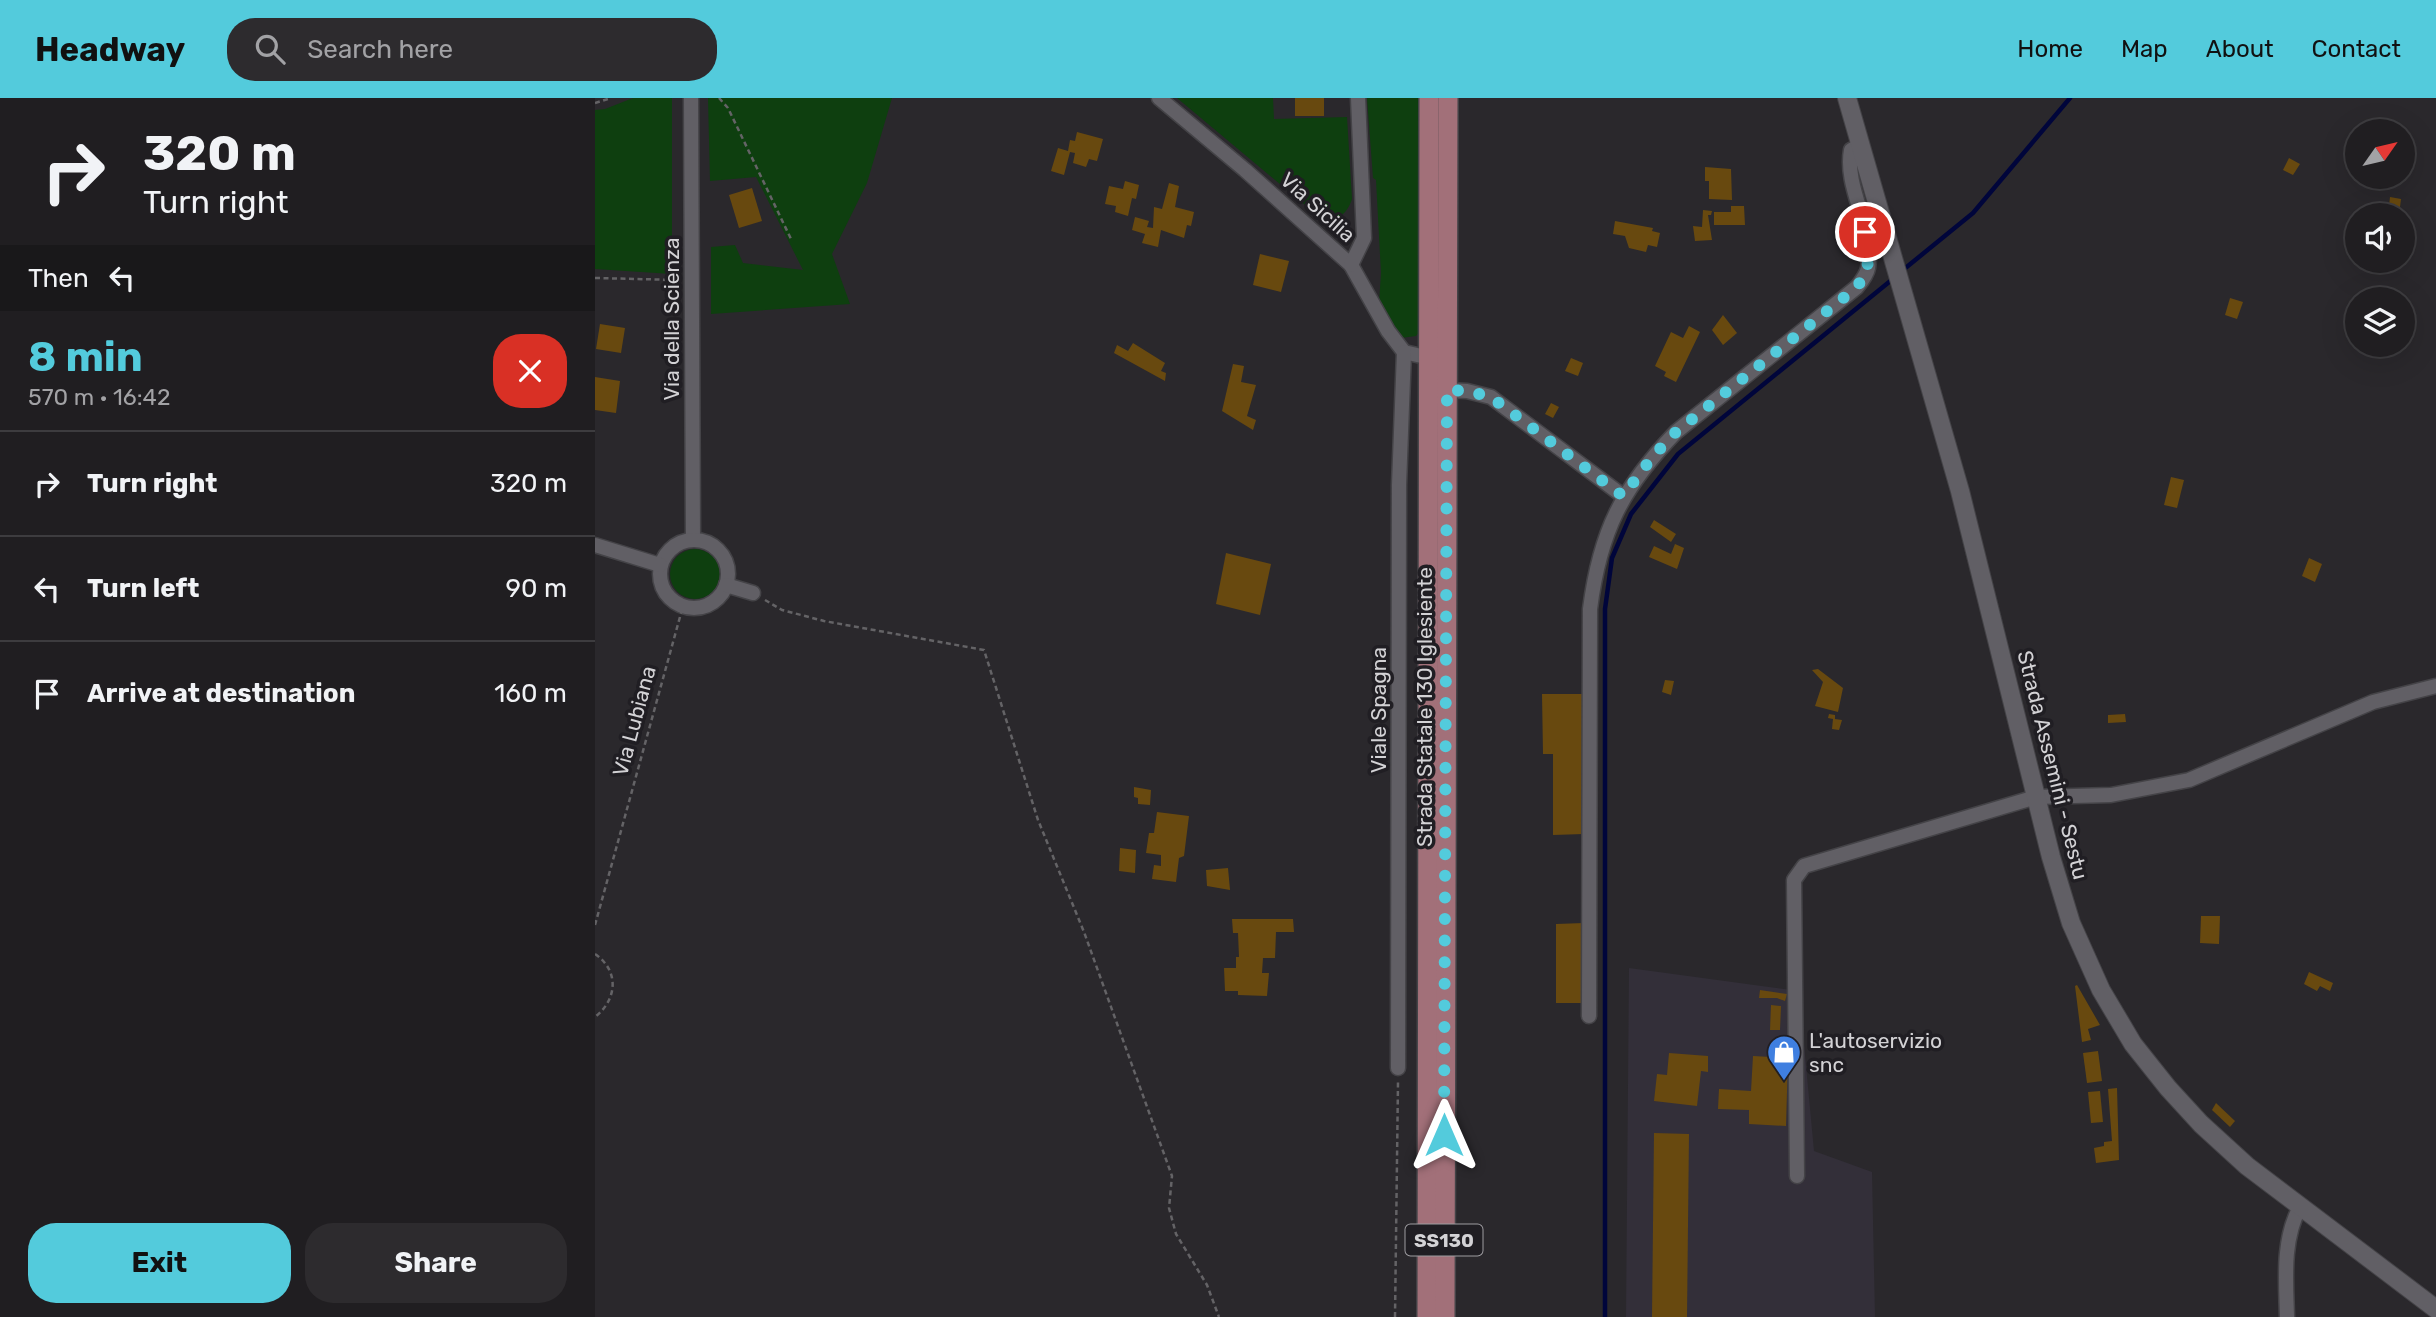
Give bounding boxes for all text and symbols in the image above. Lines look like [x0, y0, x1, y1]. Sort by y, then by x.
search box [227, 18, 717, 81]
text: Headway [35, 30, 185, 69]
icon: search [251, 30, 289, 68]
text: Search here [307, 34, 453, 65]
text: Home [2017, 35, 2083, 63]
text: Map [2121, 35, 2168, 63]
text: About [2206, 35, 2274, 63]
text: Contact [2312, 35, 2401, 63]
north arrow [2345, 119, 2415, 189]
map controls [2345, 119, 2415, 357]
text: 320 m [143, 124, 296, 182]
icon: right [28, 126, 119, 217]
street label: Via Sicilia [1275, 167, 1361, 247]
text: Turn right [143, 183, 288, 221]
pin [1835, 202, 1895, 262]
button: sound [2345, 203, 2415, 273]
icon: arrive [1846, 213, 1884, 251]
street label: Via della Scienza [659, 237, 684, 401]
icon: left [103, 259, 141, 297]
text: Then [28, 263, 89, 294]
button: layers [2345, 287, 2415, 357]
text: 8 min [28, 332, 143, 382]
button: close [493, 334, 567, 408]
text: 570 m · 16:42 [28, 383, 170, 411]
icon: right [28, 465, 66, 503]
text: Turn right [87, 468, 217, 499]
text: 320 m [490, 468, 567, 499]
street label: Strada Statale 130 Iglesiente [1412, 567, 1437, 847]
icon: left [28, 570, 66, 608]
text: Turn left [87, 573, 199, 604]
text: 90 m [506, 573, 567, 604]
street label: Viale Spagna [1366, 647, 1391, 773]
street label: Strada Assemini - Sestu [2012, 648, 2094, 882]
street label: Via Lubiana [607, 663, 661, 779]
icon: arrive [28, 675, 66, 713]
text: Arrive at destination [87, 678, 355, 709]
text: 160 m [494, 678, 567, 709]
place label: L'autoservizio snc [1809, 1028, 1942, 1077]
shop icon: L'autoservizio snc [1765, 1033, 1803, 1082]
position arrow [1407, 1098, 1481, 1172]
button: Exit [28, 1223, 291, 1303]
button: Share [305, 1223, 567, 1303]
road number: SS130 [1405, 1224, 1483, 1256]

